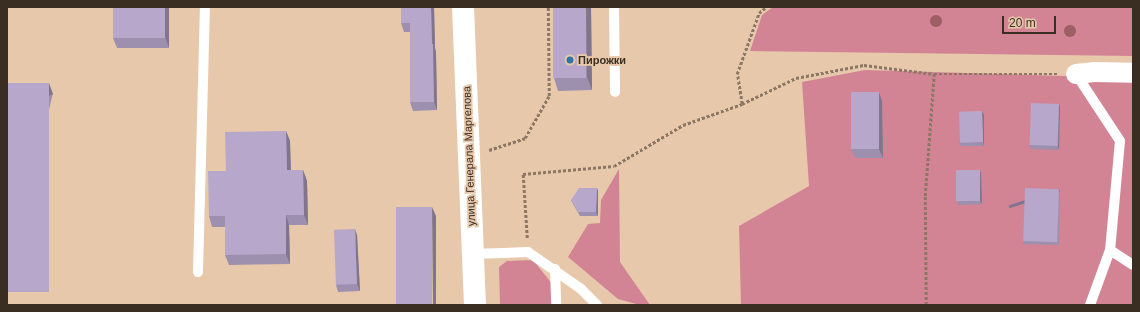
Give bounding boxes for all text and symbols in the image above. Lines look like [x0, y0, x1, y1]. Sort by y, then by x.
scale bar [1004, 8, 1058, 34]
text: 20 m [1009, 16, 1036, 30]
place label: Пирожки [578, 53, 626, 67]
marker: Пирожки [565, 55, 575, 65]
street label: улица Генерала Маргелова [460, 86, 478, 226]

